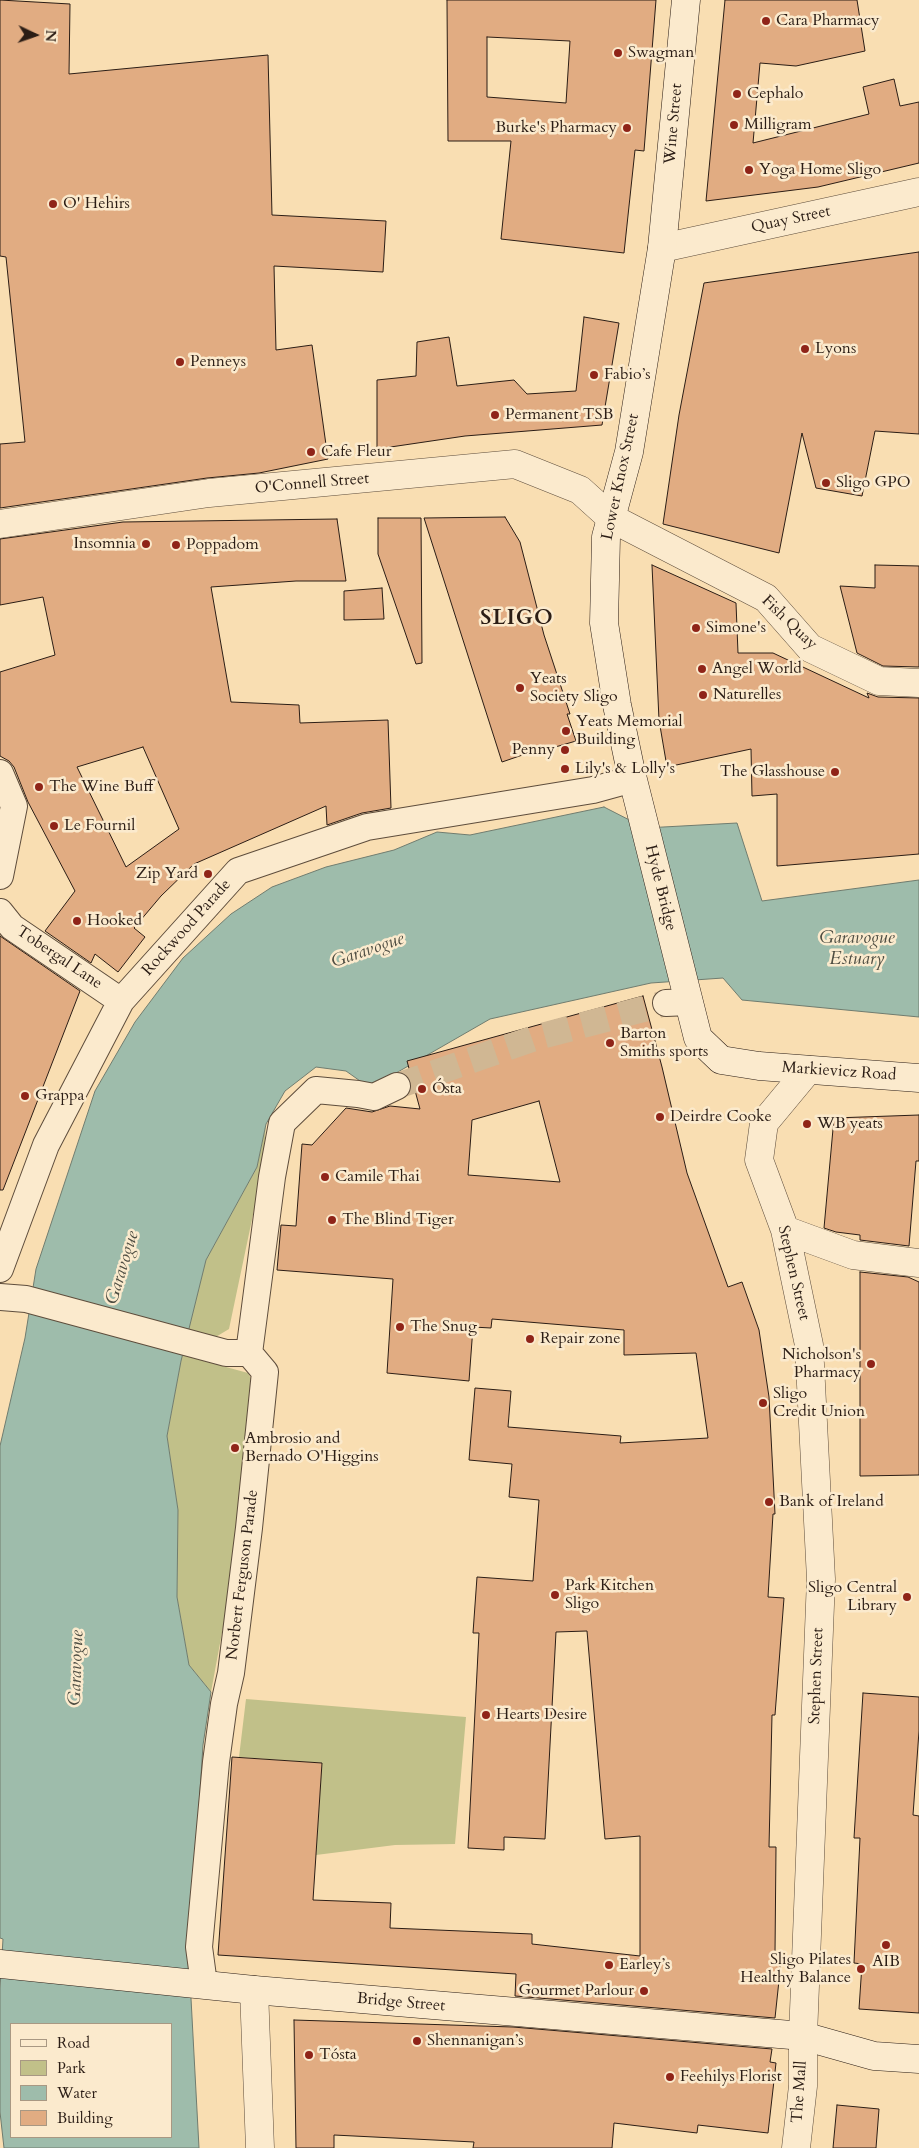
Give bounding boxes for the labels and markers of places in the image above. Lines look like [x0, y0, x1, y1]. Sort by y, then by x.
place label: Cara Pharmacy [776, 11, 879, 31]
marker: Cara Pharmacy [760, 15, 772, 27]
place label: Swagman [628, 43, 694, 63]
marker: Swagman [612, 47, 624, 59]
place label: Cephalo [747, 84, 803, 104]
marker: Cephalo [731, 88, 743, 100]
place label: Milligram [744, 115, 811, 135]
place label: Burke's Pharmacy [495, 118, 617, 138]
marker: Milligram [728, 119, 740, 131]
marker: Burke's Pharmacy [621, 122, 633, 134]
place label: Yoga Home Sligo [759, 160, 881, 180]
marker: Yoga Home Sligo [743, 164, 755, 176]
place label: O' Hehirs [63, 194, 130, 214]
marker: O' Hehirs [47, 198, 59, 210]
place label: Lyons [815, 339, 856, 359]
marker: Lyons [799, 343, 811, 355]
place label: Penneys [190, 352, 246, 372]
marker: Penneys [174, 356, 186, 368]
place label: Fabio’s [604, 365, 651, 385]
marker: Fabio’s [588, 369, 600, 381]
place label: Permanent TSB [505, 405, 613, 425]
marker: Permanent TSB [489, 409, 501, 421]
place label: Cafe Fleur [321, 442, 392, 462]
marker: Cafe Fleur [305, 446, 317, 458]
place label: Sligo GPO [836, 473, 910, 493]
marker: Sligo GPO [820, 477, 832, 489]
place label: Insomnia [73, 534, 136, 554]
place label: Poppadom [186, 535, 259, 555]
marker: Insomnia [140, 538, 152, 550]
marker: Poppadom [170, 539, 182, 551]
place label: Simone's [706, 618, 766, 638]
marker: Simone's [690, 622, 702, 634]
place label: Angel World [712, 659, 802, 679]
marker: Angel World [696, 663, 708, 675]
place label: Yeats Society Sligo [530, 669, 618, 707]
marker: Yeats Society Sligo [514, 682, 526, 694]
place label: Naturelles [713, 685, 781, 705]
marker: Naturelles [697, 689, 709, 701]
place label: Yeats Memorial Building [576, 712, 683, 750]
marker: Yeats Memorial Building [560, 725, 572, 737]
place label: Penny [512, 740, 555, 760]
marker: Penny [559, 744, 571, 756]
place label: Lily's & Lolly's [575, 759, 675, 779]
place label: The Glasshouse [720, 762, 825, 782]
marker: Lily's & Lolly's [559, 763, 571, 775]
marker: The Glasshouse [829, 766, 841, 778]
place label: The Wine Buff [49, 777, 153, 797]
marker: The Wine Buff [33, 781, 45, 793]
place label: Le Fournil [64, 816, 135, 836]
marker: Le Fournil [48, 820, 60, 832]
place label: Zip Yard [136, 864, 198, 884]
marker: Zip Yard [202, 868, 214, 880]
place label: Hooked [87, 911, 142, 931]
marker: Hooked [71, 915, 83, 927]
place label: Barton Smiths sports [620, 1024, 708, 1062]
marker: Barton Smiths sports [604, 1037, 616, 1049]
place label: Ósta [432, 1079, 462, 1099]
marker: Ósta [416, 1083, 428, 1095]
place label: Grappa [35, 1086, 84, 1106]
marker: Grappa [19, 1090, 31, 1102]
place label: Deirdre Cooke [670, 1107, 772, 1127]
marker: Deirdre Cooke [654, 1111, 666, 1123]
place label: WB yeats [817, 1114, 883, 1134]
marker: WB yeats [801, 1118, 813, 1130]
place label: Camile Thai [335, 1167, 420, 1187]
marker: Camile Thai [319, 1171, 331, 1183]
place label: The Blind Tiger [342, 1210, 454, 1230]
marker: The Blind Tiger [326, 1214, 338, 1226]
place label: The Snug [410, 1317, 477, 1337]
marker: The Snug [394, 1321, 406, 1333]
place label: Repair zone [540, 1329, 621, 1349]
marker: Repair zone [524, 1333, 536, 1345]
place label: Nicholson's Pharmacy [782, 1345, 861, 1383]
marker: Nicholson's Pharmacy [865, 1358, 877, 1370]
place label: Sligo Credit Union [773, 1384, 865, 1422]
marker: Sligo Credit Union [757, 1397, 769, 1409]
place label: Ambrosio and Bernado O'Higgins [245, 1429, 379, 1467]
marker: Ambrosio and Bernado O'Higgins [229, 1442, 241, 1454]
place label: Bank of Ireland [779, 1492, 884, 1512]
marker: Bank of Ireland [763, 1496, 775, 1508]
place label: Park Kitchen Sligo [565, 1576, 654, 1614]
place label: Sligo Central Library [808, 1578, 897, 1616]
marker: Park Kitchen Sligo [549, 1589, 561, 1601]
marker: Sligo Central Library [901, 1591, 913, 1603]
place label: Hearts Desire [496, 1705, 587, 1725]
marker: Hearts Desire [480, 1709, 492, 1721]
marker: AIB [880, 1939, 892, 1951]
place label: Sligo Pilates Healthy Balance [740, 1950, 851, 1988]
place label: AIB [872, 1952, 900, 1972]
place label: Earley’s [619, 1955, 670, 1975]
marker: Earley’s [603, 1959, 615, 1971]
marker: Sligo Pilates Healthy Balance [855, 1963, 867, 1975]
place label: Gourmet Parlour [518, 1981, 634, 2001]
marker: Gourmet Parlour [638, 1985, 650, 1997]
place label: Shennanigan’s [427, 2031, 524, 2051]
marker: Shennanigan’s [411, 2035, 423, 2047]
place label: Tósta [319, 2045, 357, 2065]
marker: Tósta [303, 2049, 315, 2061]
place label: Feehilys Florist [680, 2067, 782, 2087]
marker: Feehilys Florist [664, 2071, 676, 2083]

